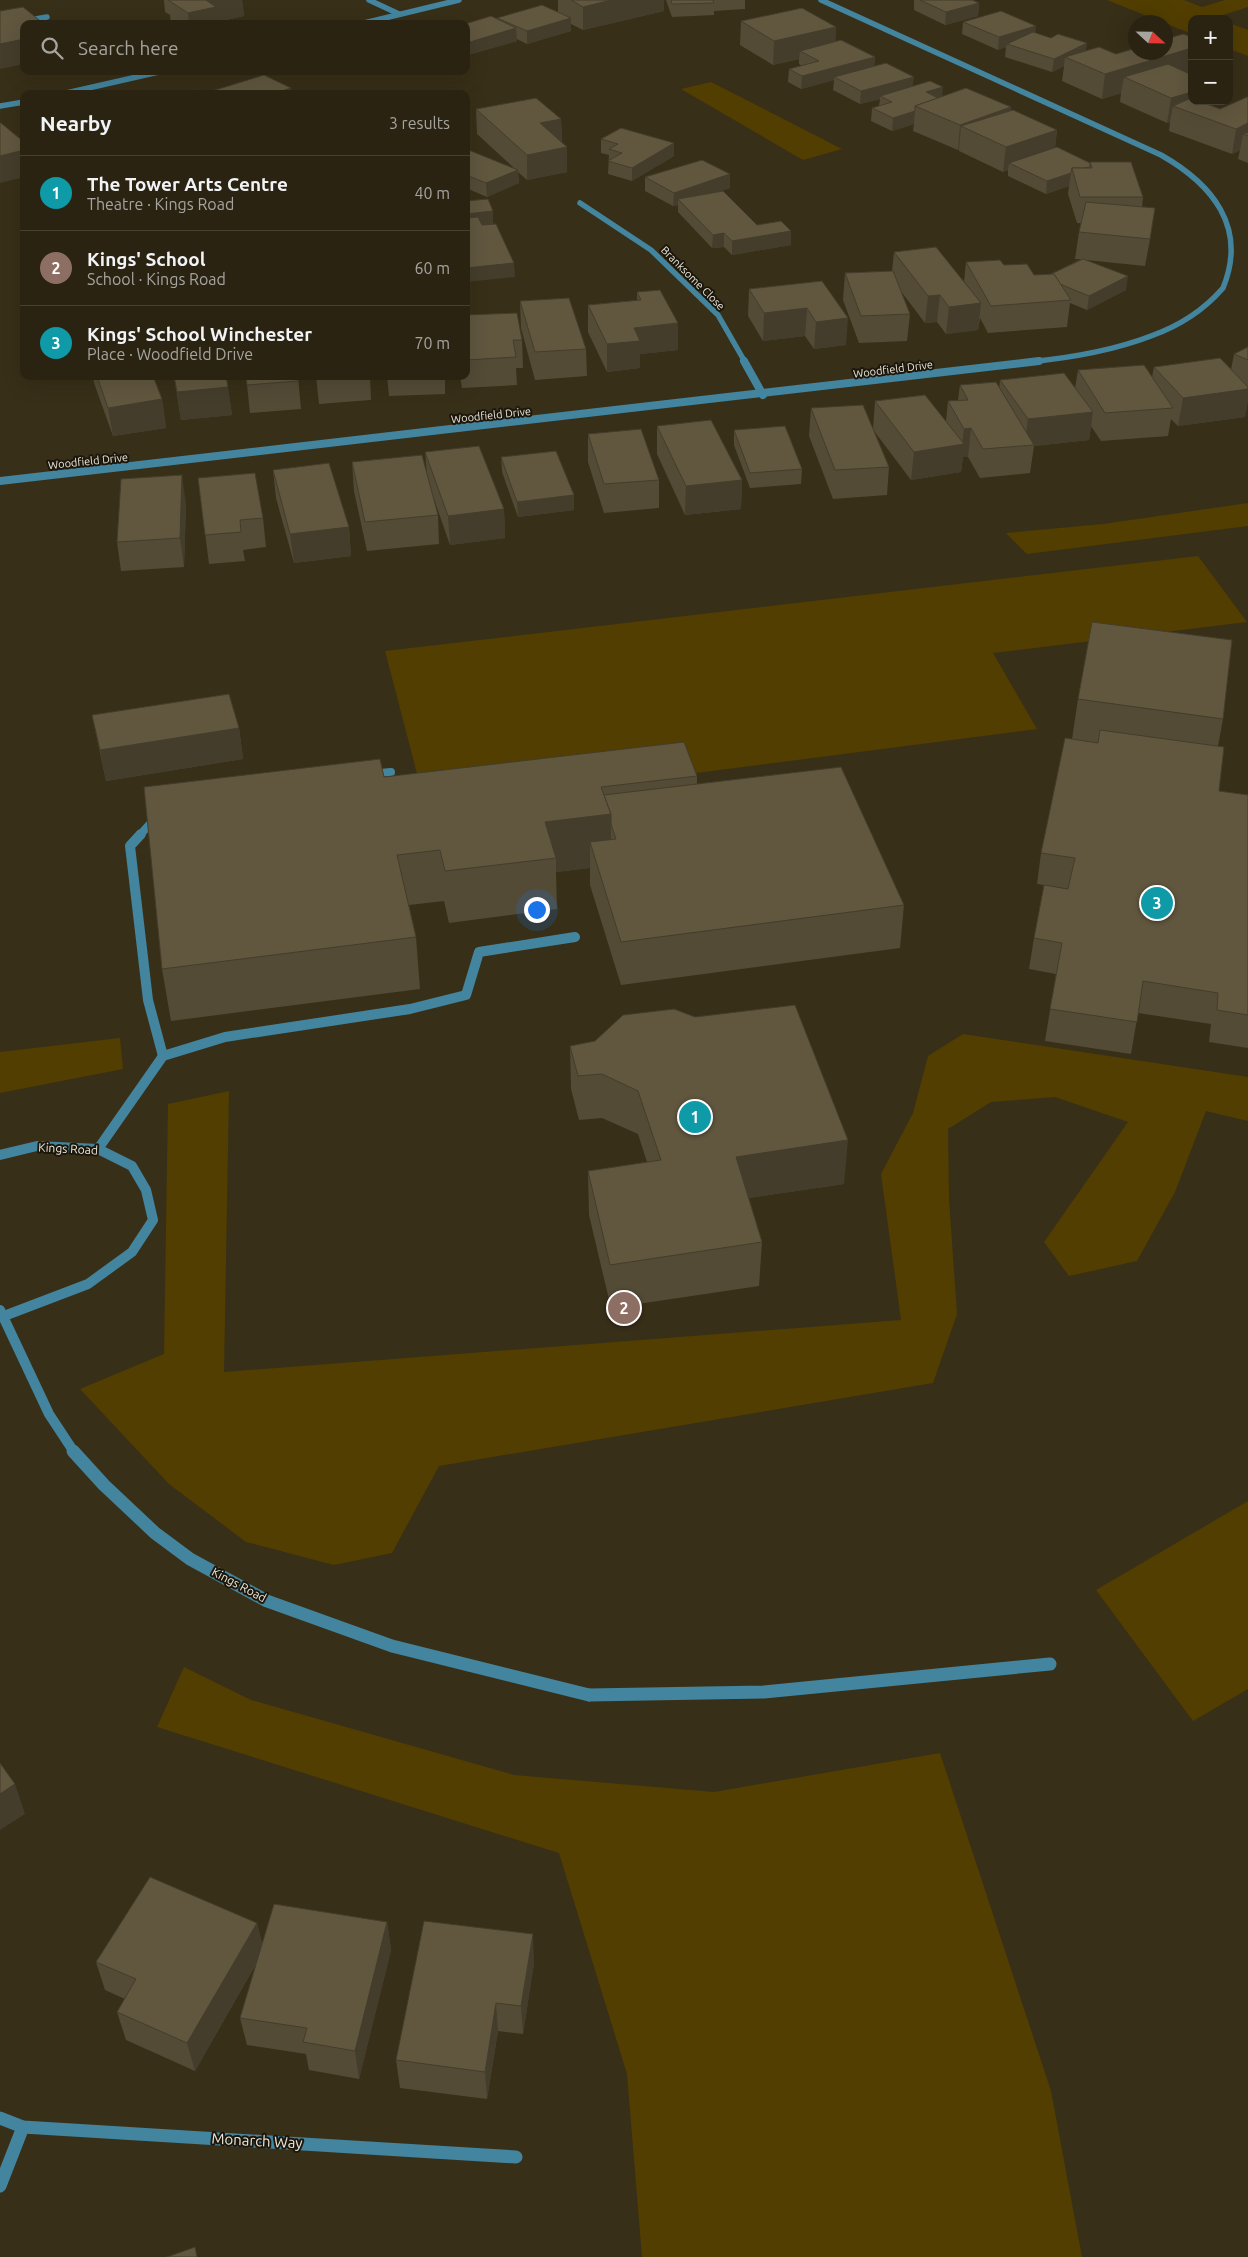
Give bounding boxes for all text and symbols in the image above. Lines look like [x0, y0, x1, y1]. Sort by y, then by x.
north arrow [1128, 15, 1173, 60]
map controls [1188, 15, 1233, 105]
button: + [1188, 15, 1233, 60]
search box [20, 20, 470, 75]
icon: search [38, 34, 66, 62]
text: Search here [78, 37, 178, 59]
button: − [1188, 60, 1233, 105]
text: Nearby [40, 111, 111, 135]
text: 3 results [389, 114, 450, 132]
text: The Tower Arts Centre [87, 173, 288, 195]
text: 1 [51, 184, 61, 202]
text: 40 m [414, 184, 450, 202]
text: Theatre · Kings Road [87, 195, 234, 213]
street label: Branksome Close [659, 244, 727, 312]
text: Kings' School [87, 248, 205, 270]
text: 2 [51, 259, 61, 277]
text: 60 m [414, 259, 450, 277]
text: School · Kings Road [87, 270, 226, 288]
text: Kings' School Winchester [87, 323, 312, 345]
text: 3 [51, 334, 61, 352]
text: 70 m [414, 334, 450, 352]
text: Place · Woodfield Drive [87, 345, 253, 363]
street label: Woodfield Drive [853, 358, 933, 380]
street label: Woodfield Drive [451, 405, 531, 425]
street label: Woodfield Drive [48, 451, 128, 471]
pin: 3 [1141, 884, 1173, 922]
your location [524, 897, 550, 923]
pin: 1 [679, 1098, 711, 1136]
street label: Kings Road [38, 1140, 98, 1157]
pin: 2 [608, 1289, 640, 1327]
street label: Kings Road [210, 1565, 269, 1604]
street label: Monarch Way [211, 2130, 303, 2151]

